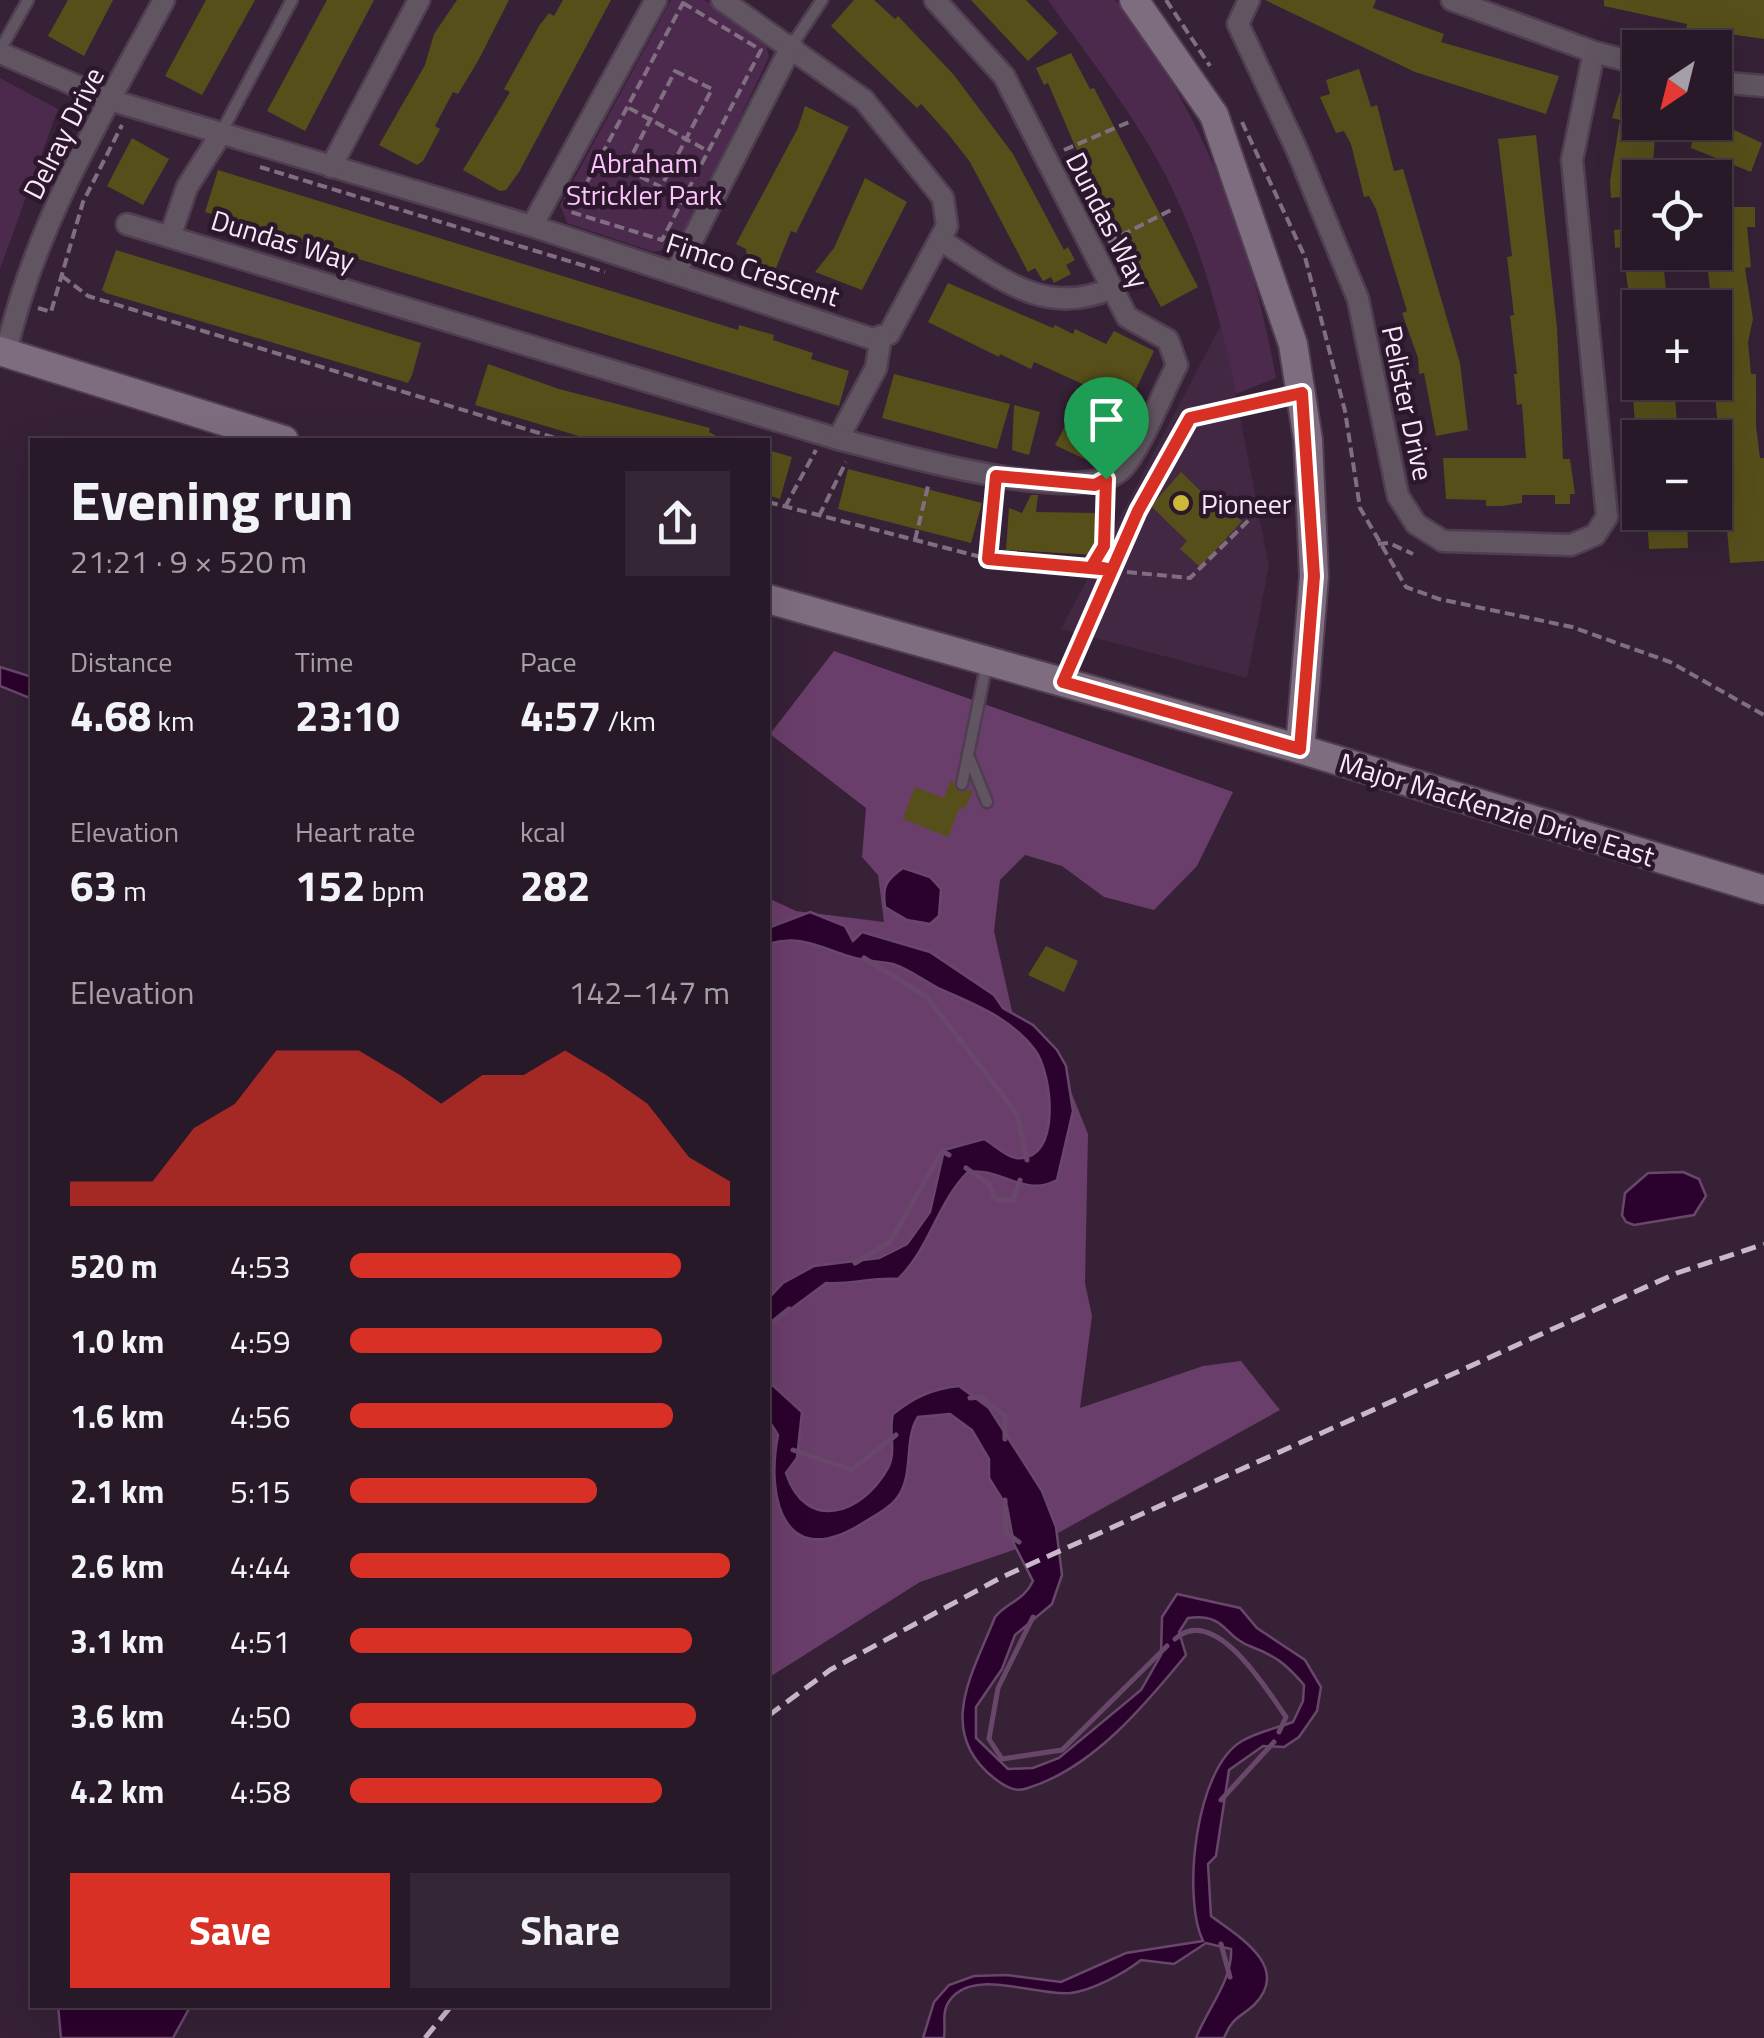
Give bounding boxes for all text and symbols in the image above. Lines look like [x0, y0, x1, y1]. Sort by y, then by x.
north arrow [1622, 30, 1732, 140]
map controls [1622, 30, 1732, 530]
street label: Delray Drive [11, 59, 115, 207]
park label: Abraham Strickler Park [566, 141, 722, 216]
street label: Dundas Way [1055, 144, 1161, 296]
button: locate [1622, 160, 1732, 270]
street label: Dundas Way [206, 198, 360, 282]
street label: Fimco Crescent [661, 221, 845, 317]
button: + [1622, 290, 1732, 400]
street label: Pelister Drive [1371, 322, 1445, 484]
pin [1064, 377, 1149, 480]
icon: arrive [1079, 392, 1134, 447]
button: − [1622, 420, 1732, 530]
text: Evening run [70, 458, 353, 541]
button: share [625, 471, 730, 576]
place label: Pioneer [1201, 482, 1292, 525]
marker: Pioneer [1170, 492, 1192, 514]
text: 21:21 · 9 × 520 m [70, 537, 307, 585]
text: Distance [70, 640, 172, 683]
text: Time [295, 640, 353, 683]
text: Pace [520, 640, 577, 683]
text: 4.68 [70, 683, 151, 747]
text: 23:10 [295, 683, 400, 747]
text: 4:57 [520, 683, 601, 747]
text: km [151, 699, 194, 742]
text: /km [601, 699, 656, 742]
street label: Major MacKenzie Drive East [1334, 741, 1660, 878]
text: Elevation [70, 810, 179, 853]
text: Heart rate [295, 810, 415, 853]
text: kcal [520, 810, 566, 853]
text: 63 [70, 853, 117, 917]
text: 152 [295, 853, 366, 917]
text: 282 [520, 853, 591, 917]
text: m [117, 869, 147, 912]
text: bpm [366, 869, 425, 912]
text: Elevation [70, 968, 194, 1016]
text: 142–147 m [568, 968, 730, 1016]
text: 520 m [70, 1242, 158, 1290]
text: 4:53 [230, 1242, 291, 1290]
text: 1.0 km [70, 1317, 164, 1365]
text: 4:59 [230, 1317, 291, 1365]
text: 1.6 km [70, 1392, 164, 1440]
text: 4:56 [230, 1392, 291, 1440]
text: 2.1 km [70, 1467, 164, 1515]
text: 5:15 [230, 1467, 291, 1515]
text: 2.6 km [70, 1542, 164, 1590]
text: 4:44 [230, 1542, 291, 1590]
text: 3.1 km [70, 1617, 164, 1665]
text: 4:51 [230, 1617, 291, 1665]
text: 3.6 km [70, 1692, 164, 1740]
text: 4:50 [230, 1692, 291, 1740]
text: 4.2 km [70, 1767, 164, 1815]
text: 4:58 [230, 1767, 291, 1815]
button: Save [70, 1873, 390, 1988]
button: Share [410, 1873, 730, 1988]

